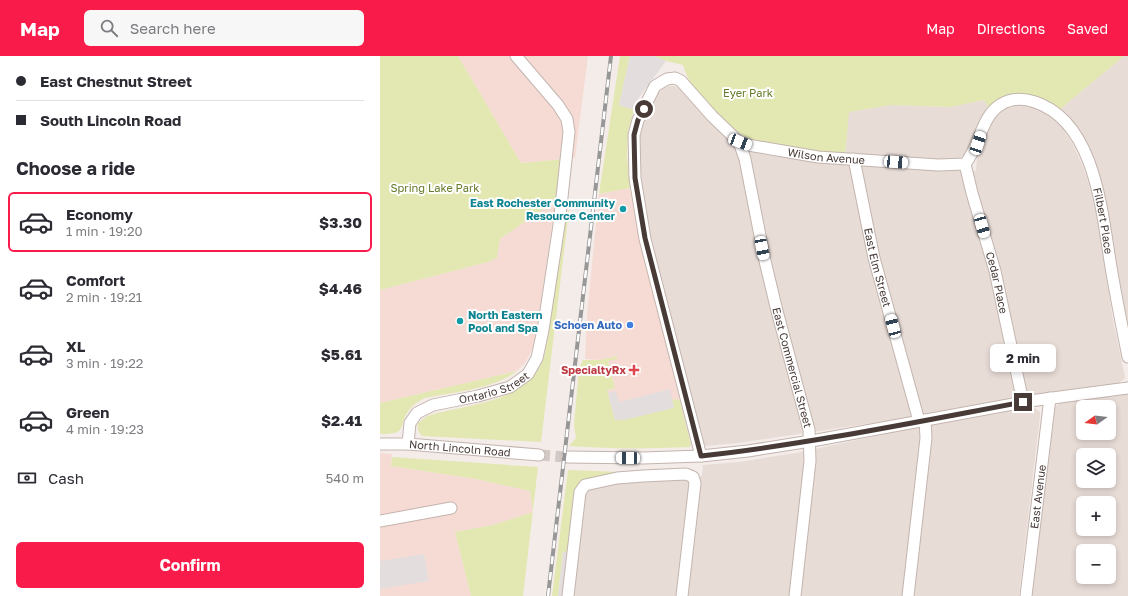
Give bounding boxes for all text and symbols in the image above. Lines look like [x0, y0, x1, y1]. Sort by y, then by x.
search box [84, 10, 364, 46]
text: Map [20, 17, 60, 40]
icon: search [98, 17, 120, 39]
text: Search here [130, 19, 216, 37]
text: Map [926, 20, 955, 37]
text: Directions [977, 20, 1045, 37]
text: Saved [1067, 20, 1108, 37]
text: East Chestnut Street [40, 72, 192, 90]
park label: Eyer Park [723, 86, 773, 99]
route start [635, 100, 653, 118]
text: South Lincoln Road [40, 111, 181, 129]
car [969, 130, 987, 156]
car [727, 132, 753, 152]
street label: Wilson Avenue [787, 145, 865, 166]
car [884, 155, 908, 169]
text: Choose a ride [16, 157, 135, 179]
park label: Spring Lake Park [391, 181, 479, 194]
street label: Filbert Place [1091, 186, 1116, 255]
place label: East Rochester Community Resource Center [470, 196, 616, 222]
icon: car [18, 204, 54, 240]
marker: East Rochester Community Resource Center [618, 204, 628, 214]
text: Economy [66, 205, 133, 223]
text: $3.30 [319, 213, 362, 231]
car [973, 213, 991, 239]
text: 1 min · 19:20 [66, 223, 143, 239]
street label: East Elm Street [862, 227, 894, 308]
car [754, 235, 770, 261]
street label: Cedar Place [984, 250, 1011, 315]
icon: car [18, 270, 54, 306]
text: Comfort [66, 271, 125, 289]
text: $4.46 [319, 279, 362, 297]
text: 2 min · 19:21 [66, 289, 142, 305]
street label: East Commercial Street [770, 306, 815, 429]
place label: North Eastern Pool and Spa [468, 308, 543, 334]
car [884, 313, 902, 339]
marker: North Eastern Pool and Spa [455, 316, 465, 326]
place label: Schoen Auto [554, 318, 622, 331]
marker: Schoen Auto [625, 320, 635, 330]
icon: car [18, 336, 54, 372]
text: XL [66, 337, 85, 355]
callout: 2 min [990, 344, 1056, 372]
text: $5.61 [321, 345, 362, 363]
text: 2 min [1006, 350, 1040, 366]
text: 3 min · 19:22 [66, 355, 143, 371]
place label: SpecialtyRx [561, 363, 627, 376]
marker: SpecialtyRx [629, 365, 639, 375]
street label: Ontario Street [458, 368, 531, 406]
route end [1014, 393, 1032, 411]
north arrow [1076, 400, 1116, 440]
map controls [1076, 400, 1116, 584]
icon: car [18, 402, 54, 438]
text: Green [66, 403, 109, 421]
text: $2.41 [321, 411, 362, 429]
text: 4 min · 19:23 [66, 421, 144, 437]
street label: North Lincoln Road [408, 437, 511, 459]
button: layers [1076, 448, 1116, 488]
car [616, 452, 640, 464]
street label: East Avenue [1027, 464, 1048, 530]
icon: cash [16, 467, 38, 489]
text: Cash [48, 469, 84, 487]
text: 540 m [326, 470, 364, 486]
button: + [1076, 496, 1116, 536]
button: Confirm [16, 542, 364, 588]
button: − [1076, 544, 1116, 584]

